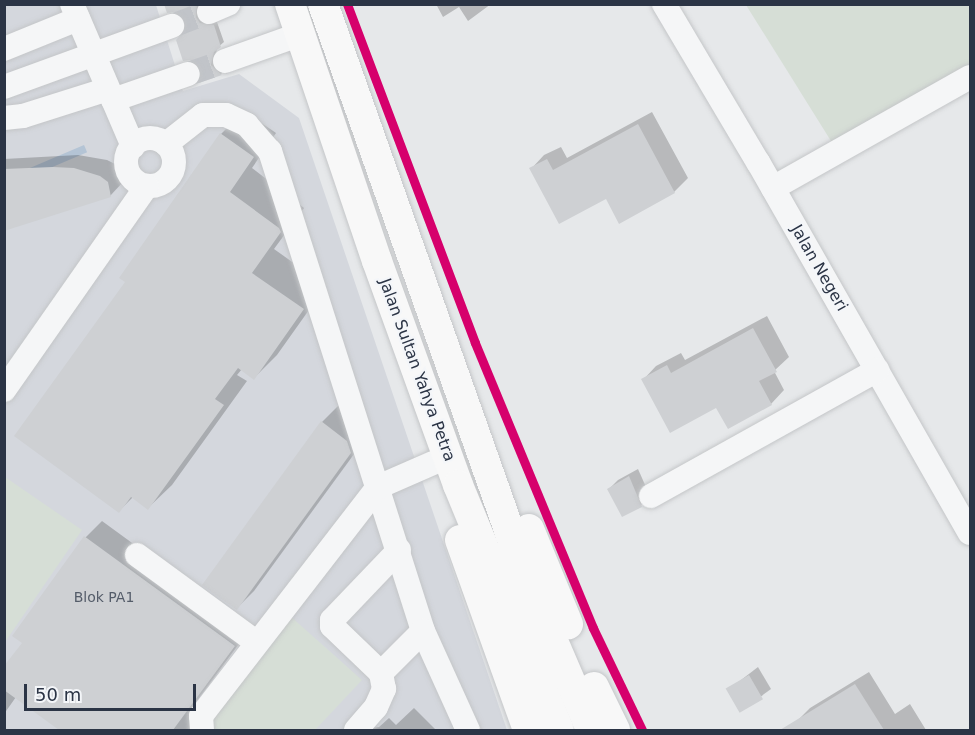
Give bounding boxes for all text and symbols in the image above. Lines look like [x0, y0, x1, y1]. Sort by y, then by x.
street label: Jalan Negeri [786, 221, 852, 315]
street label: Jalan Sultan Yahya Petra [375, 276, 459, 464]
house number: Blok PA1 [74, 589, 134, 605]
scale bar [27, 672, 200, 710]
text: 50 m [35, 684, 81, 705]

